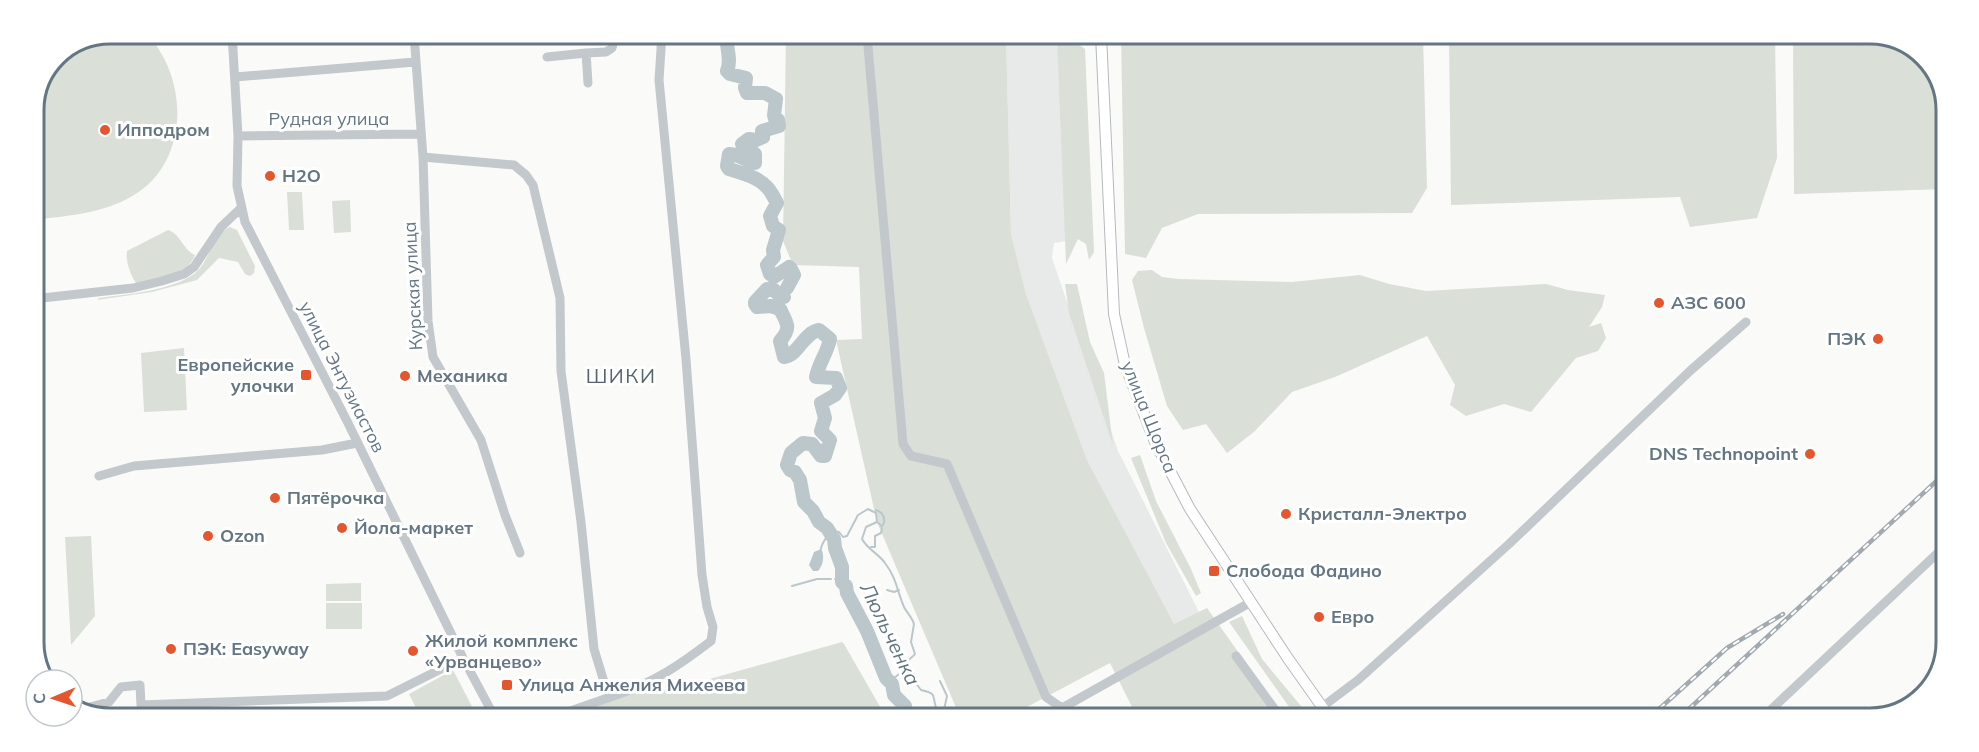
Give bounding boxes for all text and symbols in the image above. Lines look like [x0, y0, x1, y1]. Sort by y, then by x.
street label: Рудная улица [269, 107, 389, 130]
place label: Ипподром [117, 118, 210, 141]
marker: Ипподром [98, 123, 112, 137]
place label: H2O [282, 164, 321, 187]
marker: H2O [263, 169, 277, 183]
street label: Курская улица [398, 221, 427, 351]
place label: АЗС 600 [1671, 291, 1746, 314]
marker: АЗС 600 [1652, 296, 1666, 310]
street label: улица Энтузиастов [294, 297, 391, 456]
place label: ПЭК [1827, 327, 1867, 350]
marker: ПЭК [1871, 332, 1885, 346]
place label: Европейские улочки [178, 353, 294, 397]
street label: улица Щорса [1117, 357, 1182, 476]
district label: ШИКИ [586, 363, 656, 388]
place label: Механика [417, 364, 508, 387]
marker: Европейские улочки [299, 368, 313, 382]
marker: Механика [398, 369, 412, 383]
place label: DNS Technopoint [1649, 442, 1798, 465]
marker: DNS Technopoint [1803, 447, 1817, 461]
place label: Пятёрочка [287, 486, 384, 509]
marker: Пятёрочка [268, 491, 282, 505]
place label: Кристалл-Электро [1298, 502, 1467, 525]
marker: Кристалл-Электро [1279, 507, 1293, 521]
place label: Йола-маркет [354, 516, 473, 539]
marker: Йола-маркет [335, 521, 349, 535]
place label: Ozon [220, 524, 265, 547]
marker: Ozon [201, 529, 215, 543]
place label: Слобода Фадино [1226, 559, 1382, 582]
marker: Слобода Фадино [1207, 564, 1221, 578]
water label: Люльченка [854, 578, 926, 689]
place label: Евро [1331, 605, 1375, 628]
marker: Евро [1312, 610, 1326, 624]
place label: Жилой комплекс «Урванцево» [425, 629, 578, 673]
place label: ПЭК: Easyway [183, 637, 309, 660]
marker: ПЭК: Easyway [164, 642, 178, 656]
marker: Жилой комплекс «Урванцево» [406, 644, 420, 658]
north arrow [24, 668, 84, 728]
place label: Улица Анжелия Михеева [518, 673, 746, 696]
marker: Улица Анжелия Михеева [500, 678, 514, 692]
text: С [29, 693, 49, 704]

